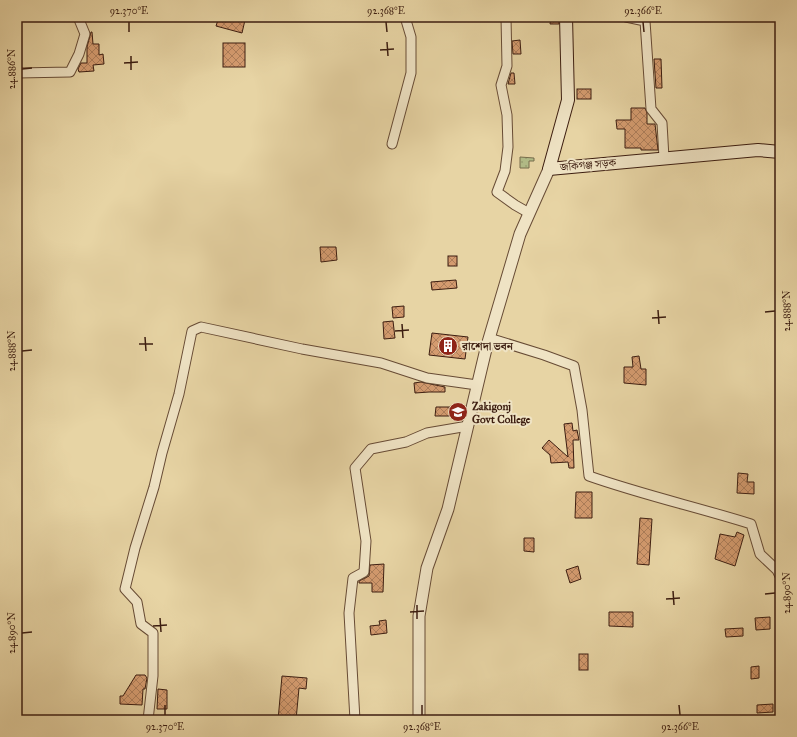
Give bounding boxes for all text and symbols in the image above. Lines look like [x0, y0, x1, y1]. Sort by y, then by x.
text: 92.370°E [110, 5, 148, 17]
text: 92.368°E [367, 5, 405, 17]
text: 92.366°E [624, 5, 662, 17]
text: 24.886°N [6, 48, 18, 89]
street label: জকিগঞ্জ সড়ক [558, 156, 618, 174]
text: 24.888°N [781, 290, 793, 331]
text: 24.888°N [6, 330, 18, 371]
building icon: রাশেদা ভবন [437, 335, 459, 357]
place label: রাশেদা ভবন [461, 340, 514, 353]
place label: Zakigonj Govt College [472, 400, 531, 426]
school or university icon: Zakigonj Govt College [447, 401, 469, 423]
text: 24.890°N [781, 572, 793, 614]
text: 24.890°N [6, 612, 18, 654]
text: 92.370°E [146, 721, 184, 733]
text: 92.368°E [403, 721, 441, 733]
text: 92.366°E [661, 721, 699, 733]

